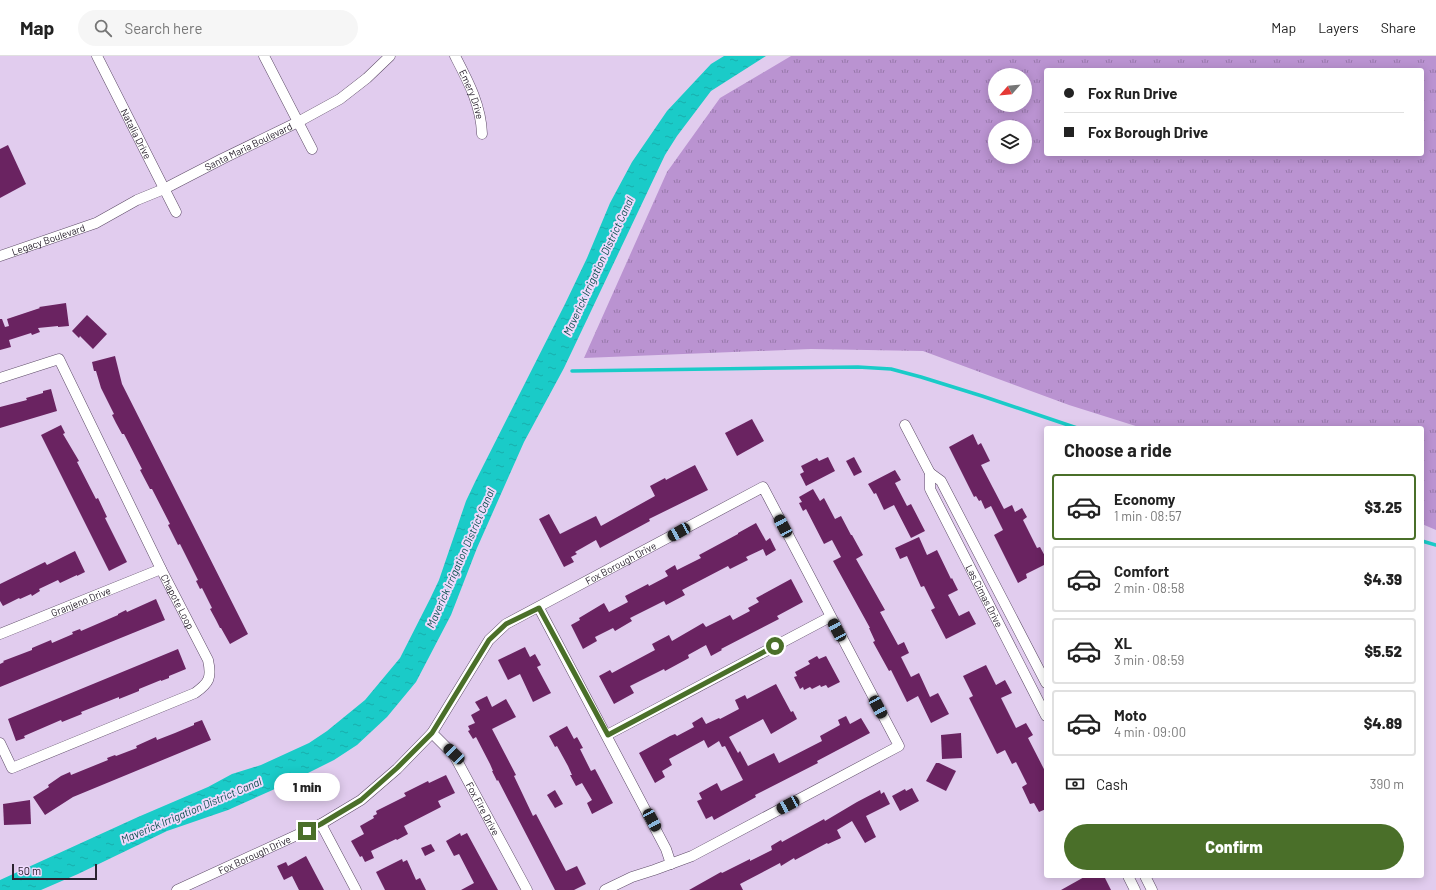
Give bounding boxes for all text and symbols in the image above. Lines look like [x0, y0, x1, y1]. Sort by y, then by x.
search box [78, 10, 358, 46]
text: Map [20, 16, 54, 39]
icon: search [92, 17, 114, 39]
text: Search here [124, 19, 202, 37]
text: Map [1271, 19, 1296, 36]
text: Layers [1318, 19, 1359, 36]
text: Share [1381, 19, 1416, 36]
street label: Emery Drive [457, 67, 486, 120]
north arrow [988, 68, 1032, 112]
map controls [988, 68, 1032, 164]
text: Fox Run Drive [1088, 84, 1177, 102]
street label: Natalia Drive [119, 106, 154, 161]
street label: Santa Maria Boulevard [202, 120, 294, 173]
button: layers [988, 120, 1032, 164]
text: Fox Borough Drive [1088, 123, 1208, 141]
water label: Maverick Irrigation District Canal [560, 194, 636, 337]
street label: Legacy Boulevard [10, 221, 86, 258]
text: Choose a ride [1064, 439, 1172, 461]
water label: Maverick Irrigation District Canal [423, 486, 497, 630]
icon: car [1066, 489, 1102, 525]
text: Economy [1114, 490, 1175, 508]
text: $3.25 [1364, 498, 1402, 516]
text: 1 min · 08:57 [1114, 508, 1182, 524]
car [772, 513, 794, 539]
car [666, 521, 692, 543]
street label: Fox Borough Drive [583, 539, 658, 587]
icon: car [1066, 561, 1102, 597]
street label: Las Cimas Drive [964, 562, 1006, 629]
text: Comfort [1114, 562, 1169, 580]
text: $4.39 [1364, 570, 1402, 588]
street label: Chapote Loop [159, 572, 197, 631]
text: 2 min · 08:58 [1114, 580, 1185, 596]
street label: Granjeno Drive [49, 584, 112, 619]
car [826, 617, 848, 643]
icon: car [1066, 633, 1102, 669]
text: XL [1114, 634, 1132, 652]
route start [766, 637, 784, 655]
text: $5.52 [1364, 642, 1402, 660]
text: 3 min · 08:59 [1114, 652, 1184, 668]
car [867, 694, 889, 720]
icon: car [1066, 705, 1102, 741]
text: Moto [1114, 706, 1147, 724]
text: $4.89 [1364, 714, 1402, 732]
text: 4 min · 09:00 [1114, 724, 1186, 740]
car [441, 741, 467, 767]
callout: 1 min [274, 773, 340, 801]
icon: cash [1064, 773, 1086, 795]
water label: Maverick Irrigation District Canal [119, 774, 264, 846]
text: Cash [1096, 775, 1128, 793]
text: 390 m [1370, 776, 1404, 792]
text: 1 min [293, 779, 321, 795]
street label: Fox Fire Drive [464, 780, 502, 837]
car [775, 794, 801, 816]
car [641, 807, 663, 833]
route end [298, 822, 316, 840]
button: Confirm [1064, 824, 1404, 870]
street label: Fox Borough Drive [216, 833, 293, 876]
scale bar [12, 862, 97, 881]
text: 50 m [18, 864, 41, 877]

